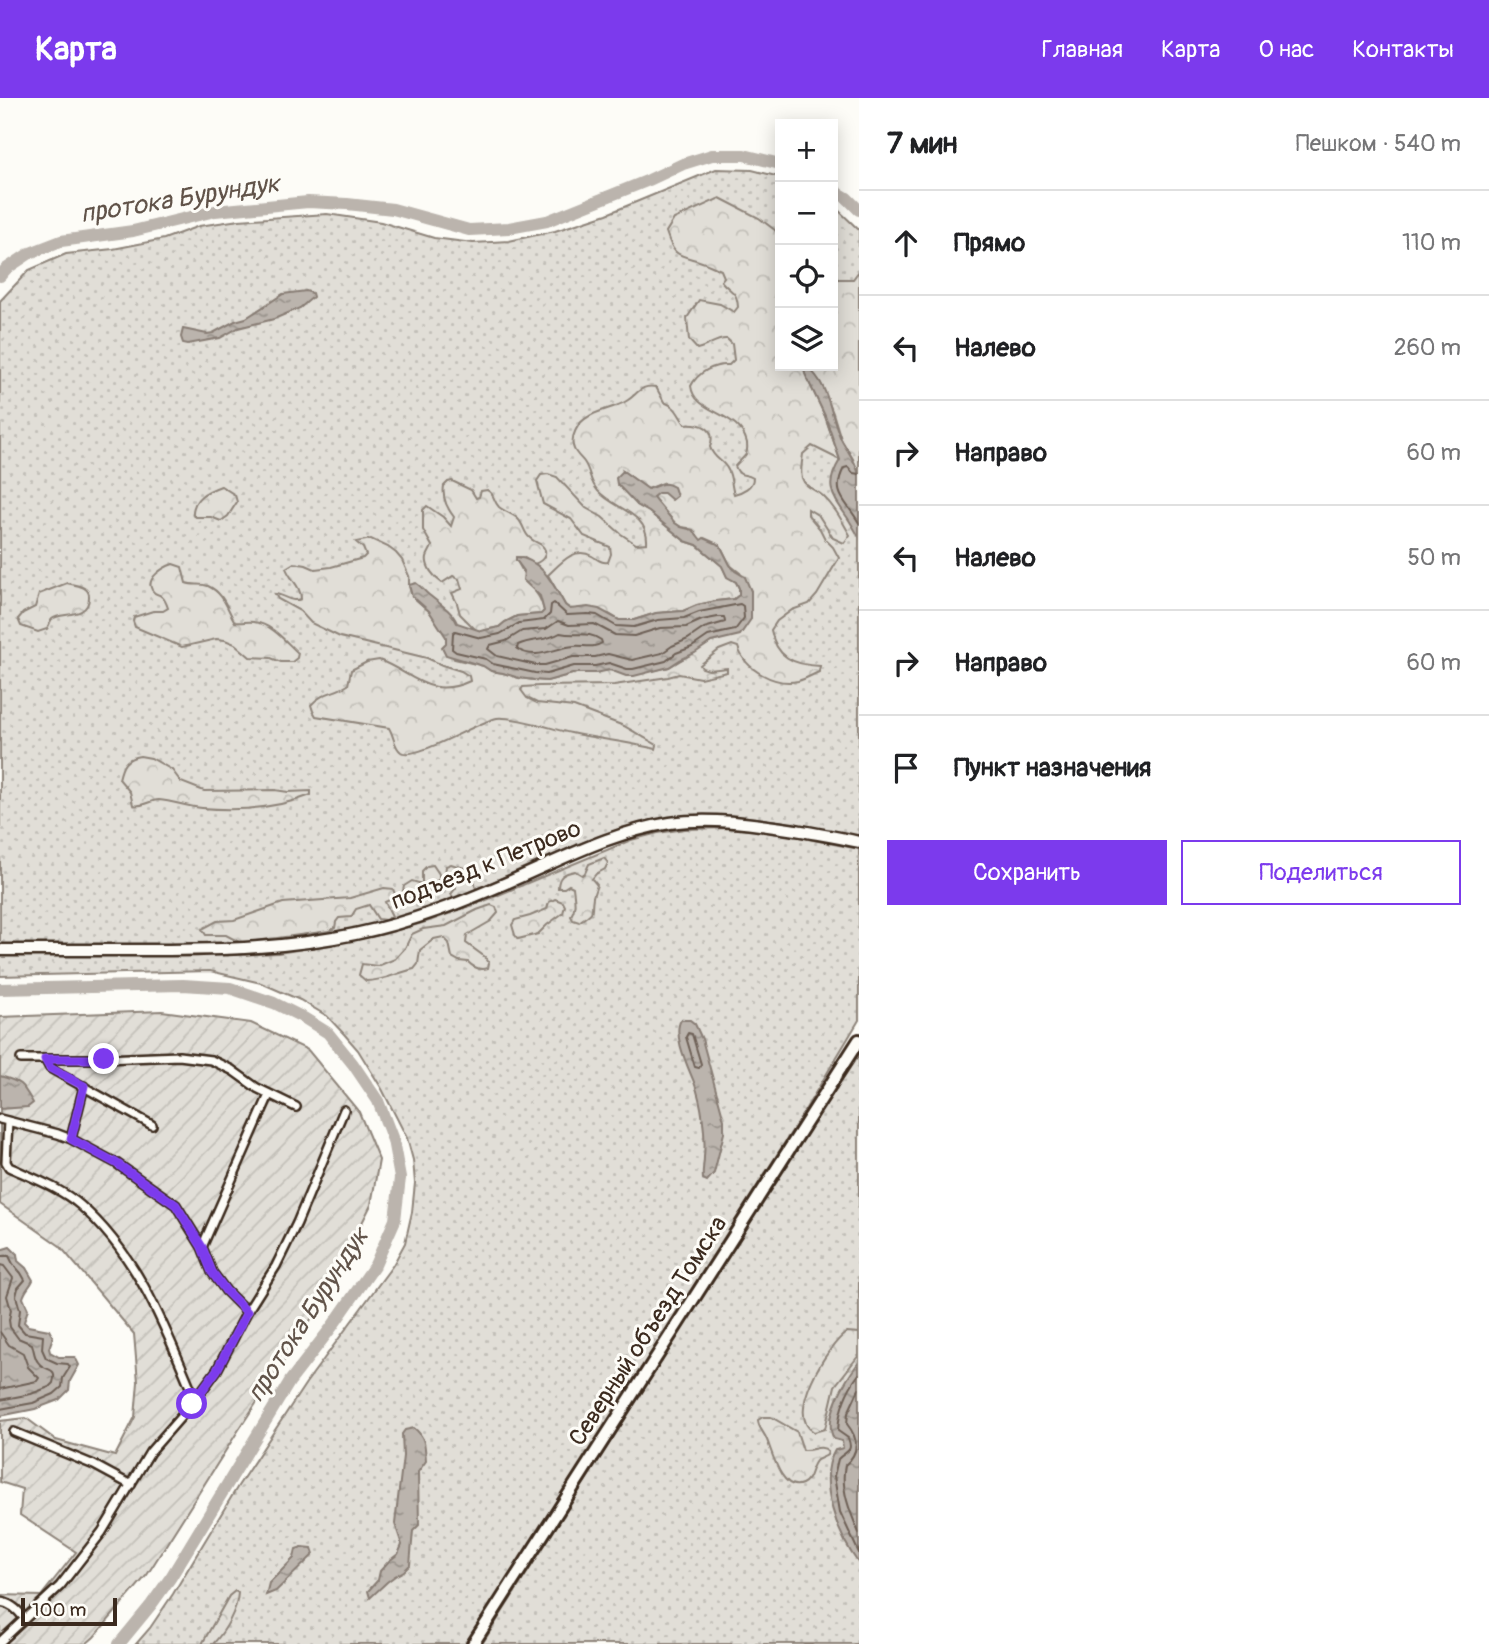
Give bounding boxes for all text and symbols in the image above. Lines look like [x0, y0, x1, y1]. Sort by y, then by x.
text: Карта [35, 29, 117, 70]
text: Главная [1042, 35, 1123, 64]
text: Карта [1161, 35, 1221, 64]
text: О нас [1259, 35, 1314, 64]
text: Контакты [1352, 35, 1454, 64]
map controls [775, 119, 838, 371]
button: + [775, 119, 838, 182]
text: 7 мин [887, 125, 957, 162]
text: Пешком · 540 m [1296, 129, 1461, 158]
water label: протока Бурундук [78, 167, 284, 231]
button: − [775, 182, 838, 245]
icon: ahead [887, 224, 925, 262]
text: Прямо [954, 227, 1025, 259]
text: 110 m [1402, 228, 1461, 257]
button: locate [775, 245, 838, 308]
button: layers [775, 308, 838, 371]
icon: left [887, 329, 925, 367]
text: Налево [954, 332, 1036, 364]
text: 260 m [1394, 333, 1461, 362]
icon: right [887, 434, 925, 472]
text: Направо [954, 437, 1047, 469]
text: 60 m [1406, 438, 1461, 467]
icon: left [887, 539, 925, 577]
text: Налево [954, 542, 1036, 574]
text: 50 m [1407, 543, 1461, 572]
icon: right [887, 644, 925, 682]
text: Направо [954, 647, 1047, 679]
text: 60 m [1406, 648, 1461, 677]
icon: arrive [887, 749, 925, 787]
text: Пункт назначения [954, 752, 1151, 784]
street label: подъезд к Петрово [387, 814, 585, 916]
button: Сохранить [887, 840, 1167, 905]
button: Поделиться [1181, 840, 1461, 905]
route end [88, 1043, 119, 1074]
street label: Северный объезд Томска [563, 1211, 733, 1451]
water label: протока Бурундук [240, 1220, 377, 1408]
route start [176, 1388, 207, 1419]
scale bar [21, 1595, 117, 1627]
text: 100 m [32, 1598, 86, 1622]

